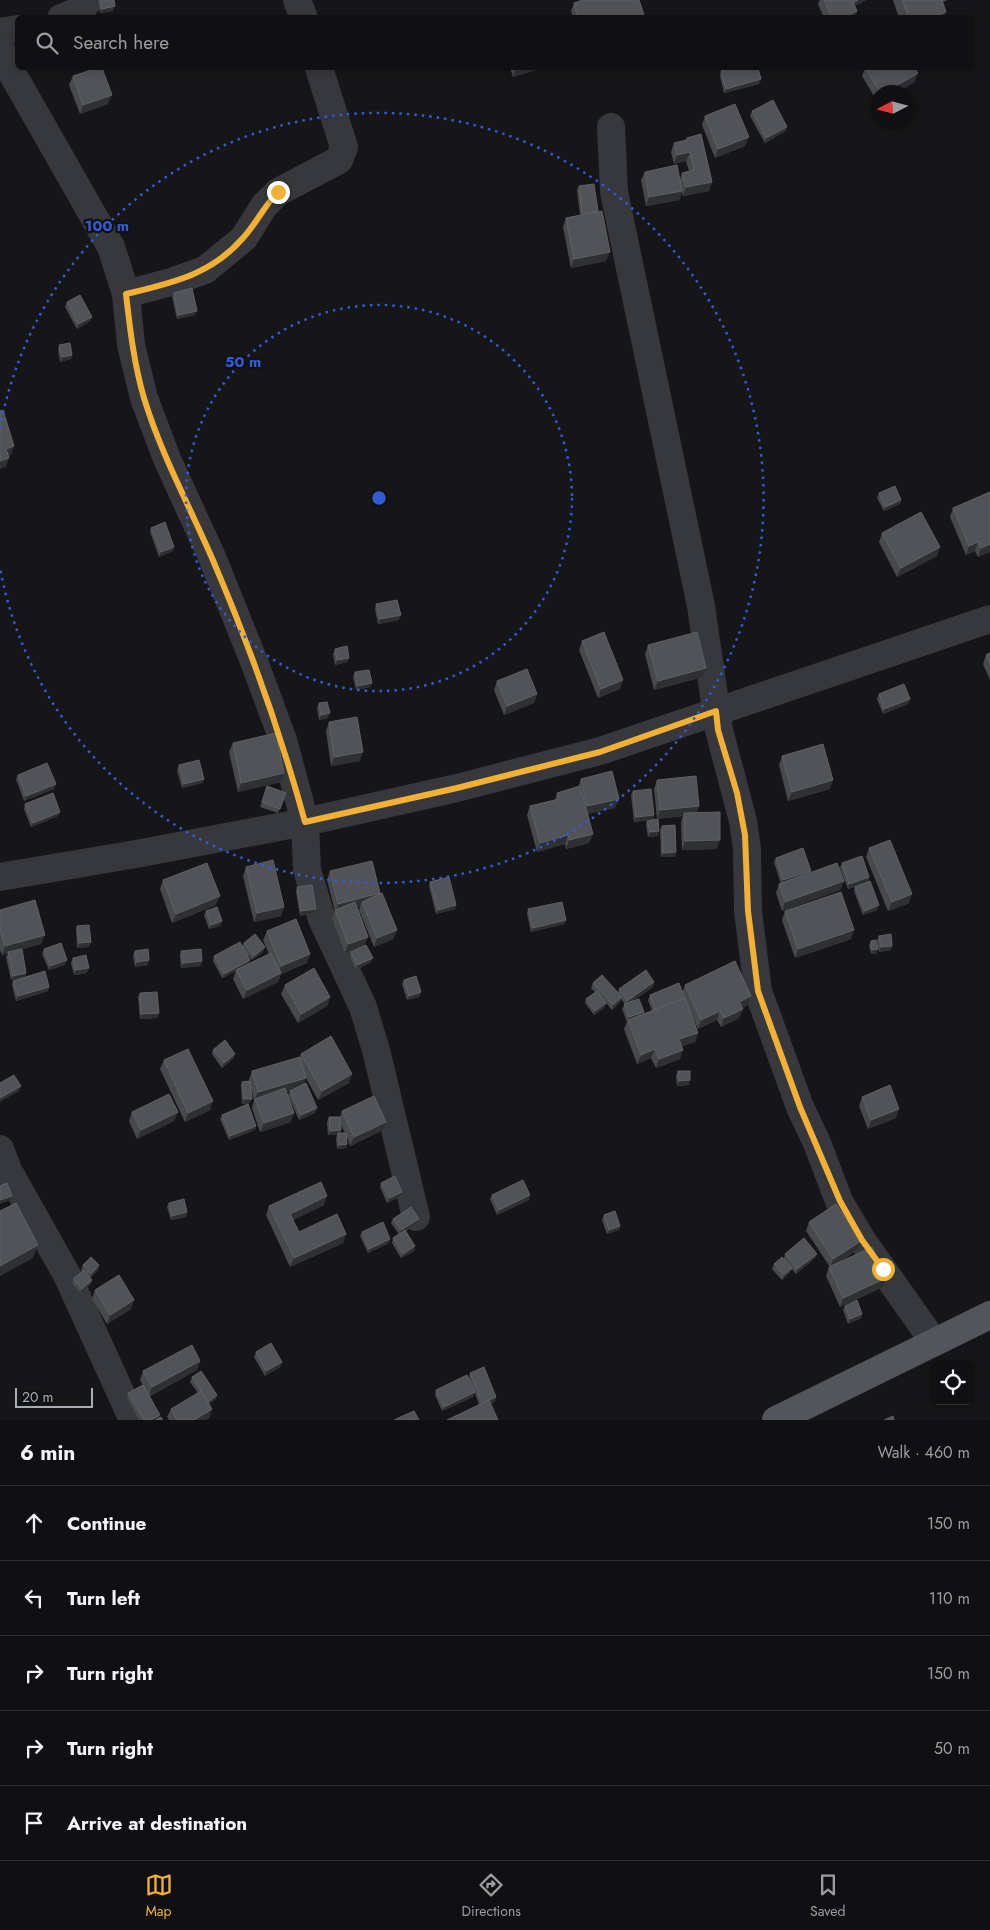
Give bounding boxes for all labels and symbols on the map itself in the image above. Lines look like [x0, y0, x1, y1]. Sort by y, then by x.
north arrow [870, 85, 915, 130]
route end [267, 181, 290, 204]
text: 100 m [85, 215, 129, 237]
text: 50 m [225, 351, 261, 373]
centre of rings [370, 489, 388, 507]
route start [872, 1258, 895, 1281]
scale bar [15, 1385, 92, 1408]

